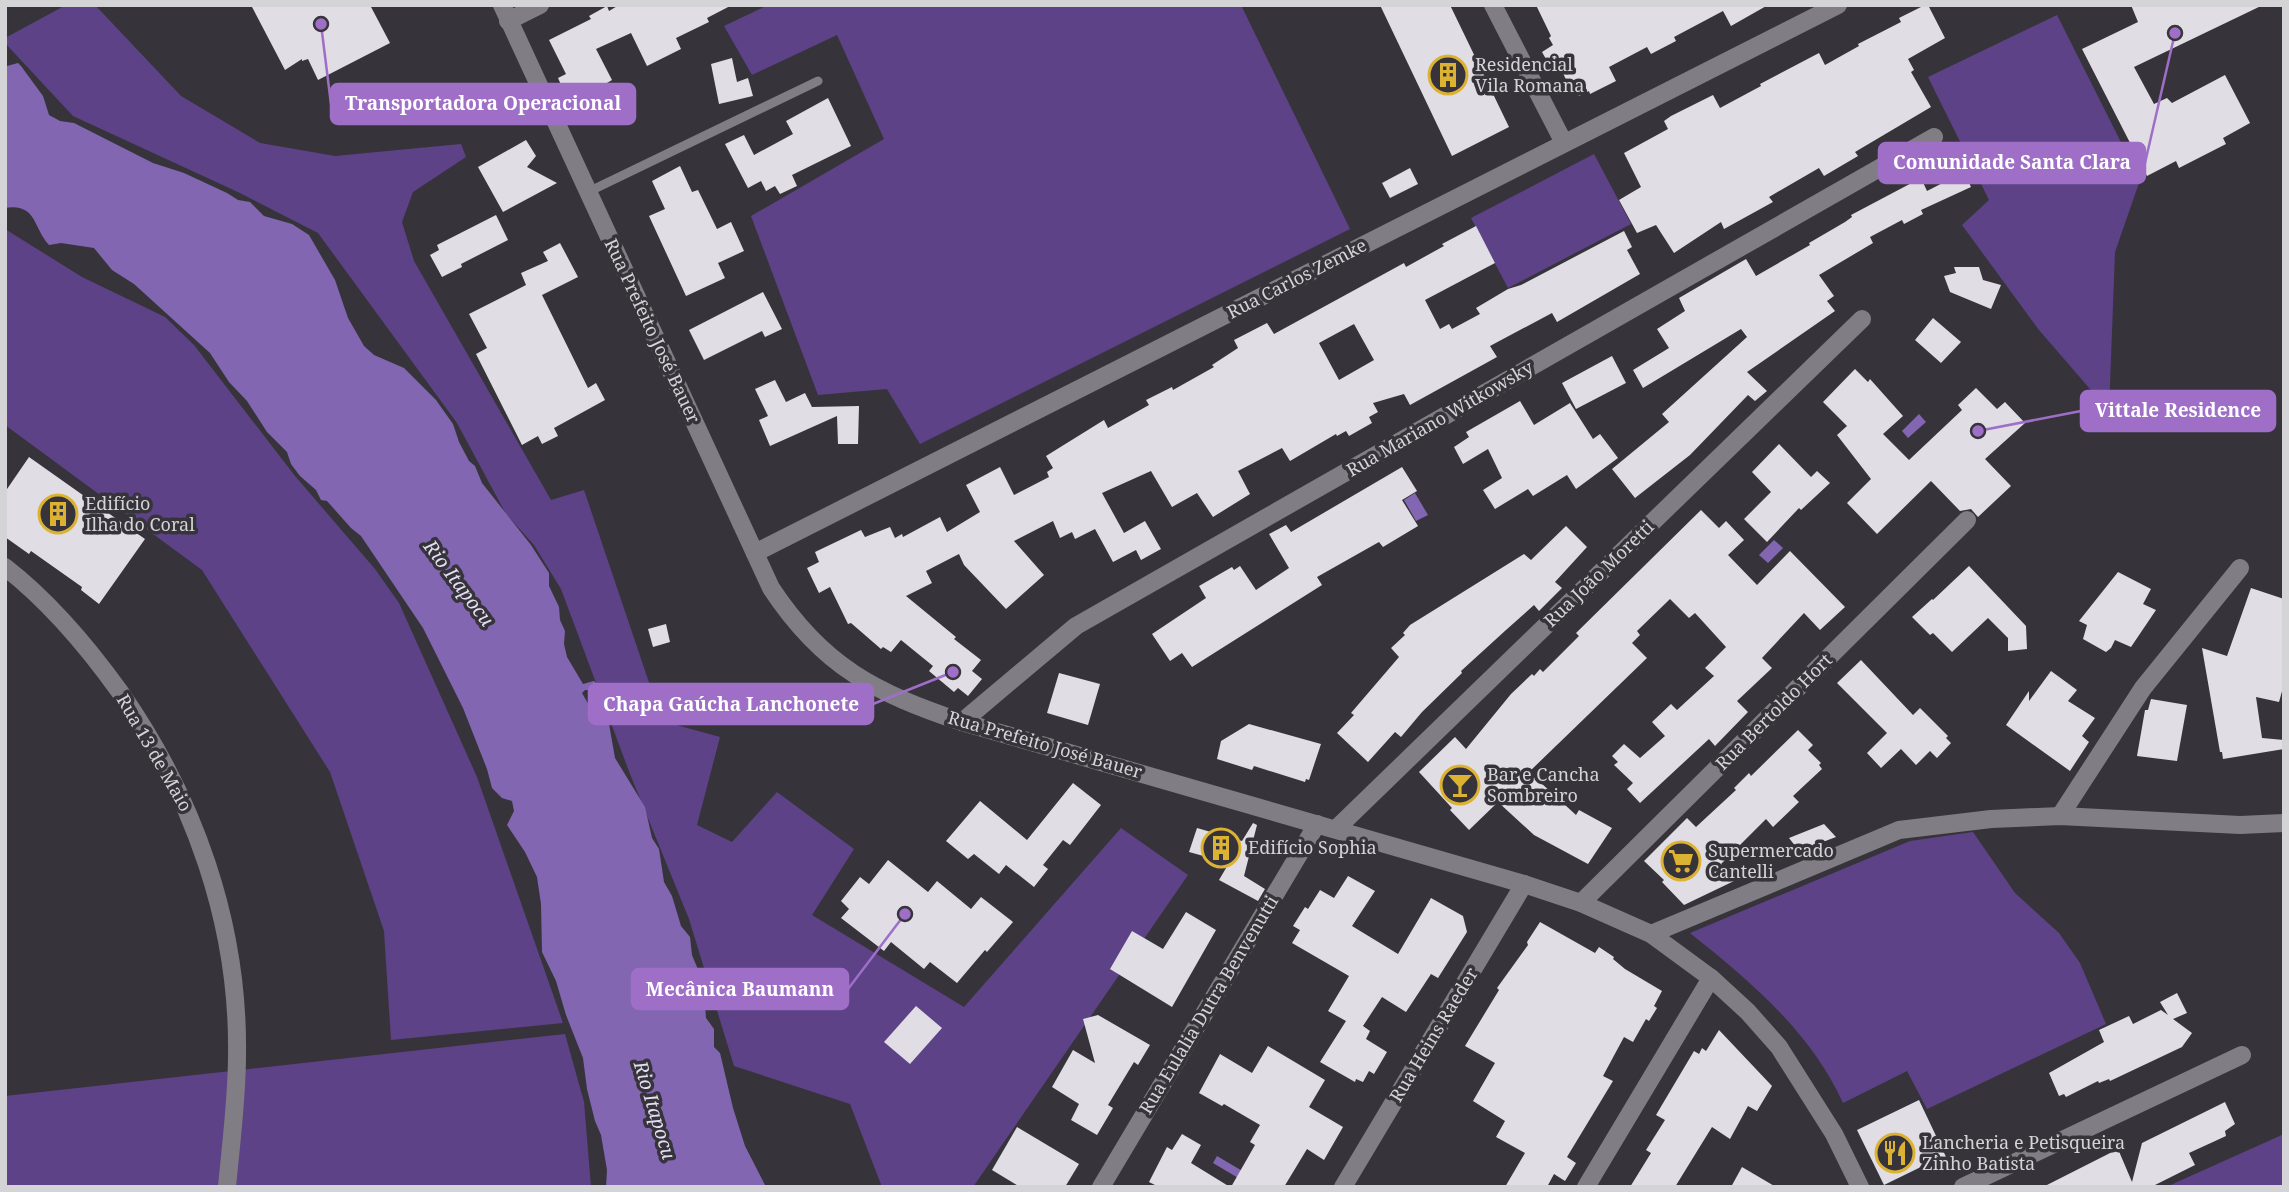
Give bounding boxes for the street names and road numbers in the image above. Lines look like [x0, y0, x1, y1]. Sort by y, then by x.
street label: Rua Carlos Zemke [1223, 233, 1370, 324]
street label: Rua Prefeito José Bauer [600, 234, 707, 427]
street label: Rua Mariano Witkowsky [1342, 354, 1538, 482]
street label: Rua João Moretti [1538, 515, 1659, 632]
street label: Rua Bertoldo Hort [1710, 648, 1837, 775]
street label: Rua 13 de Maio [112, 690, 198, 815]
street label: Rua Prefeito José Bauer [945, 705, 1146, 783]
street label: Rua Eulalia Dutra Benvenutti [1133, 891, 1283, 1118]
street label: Rua Heins Raeder [1383, 962, 1483, 1106]

